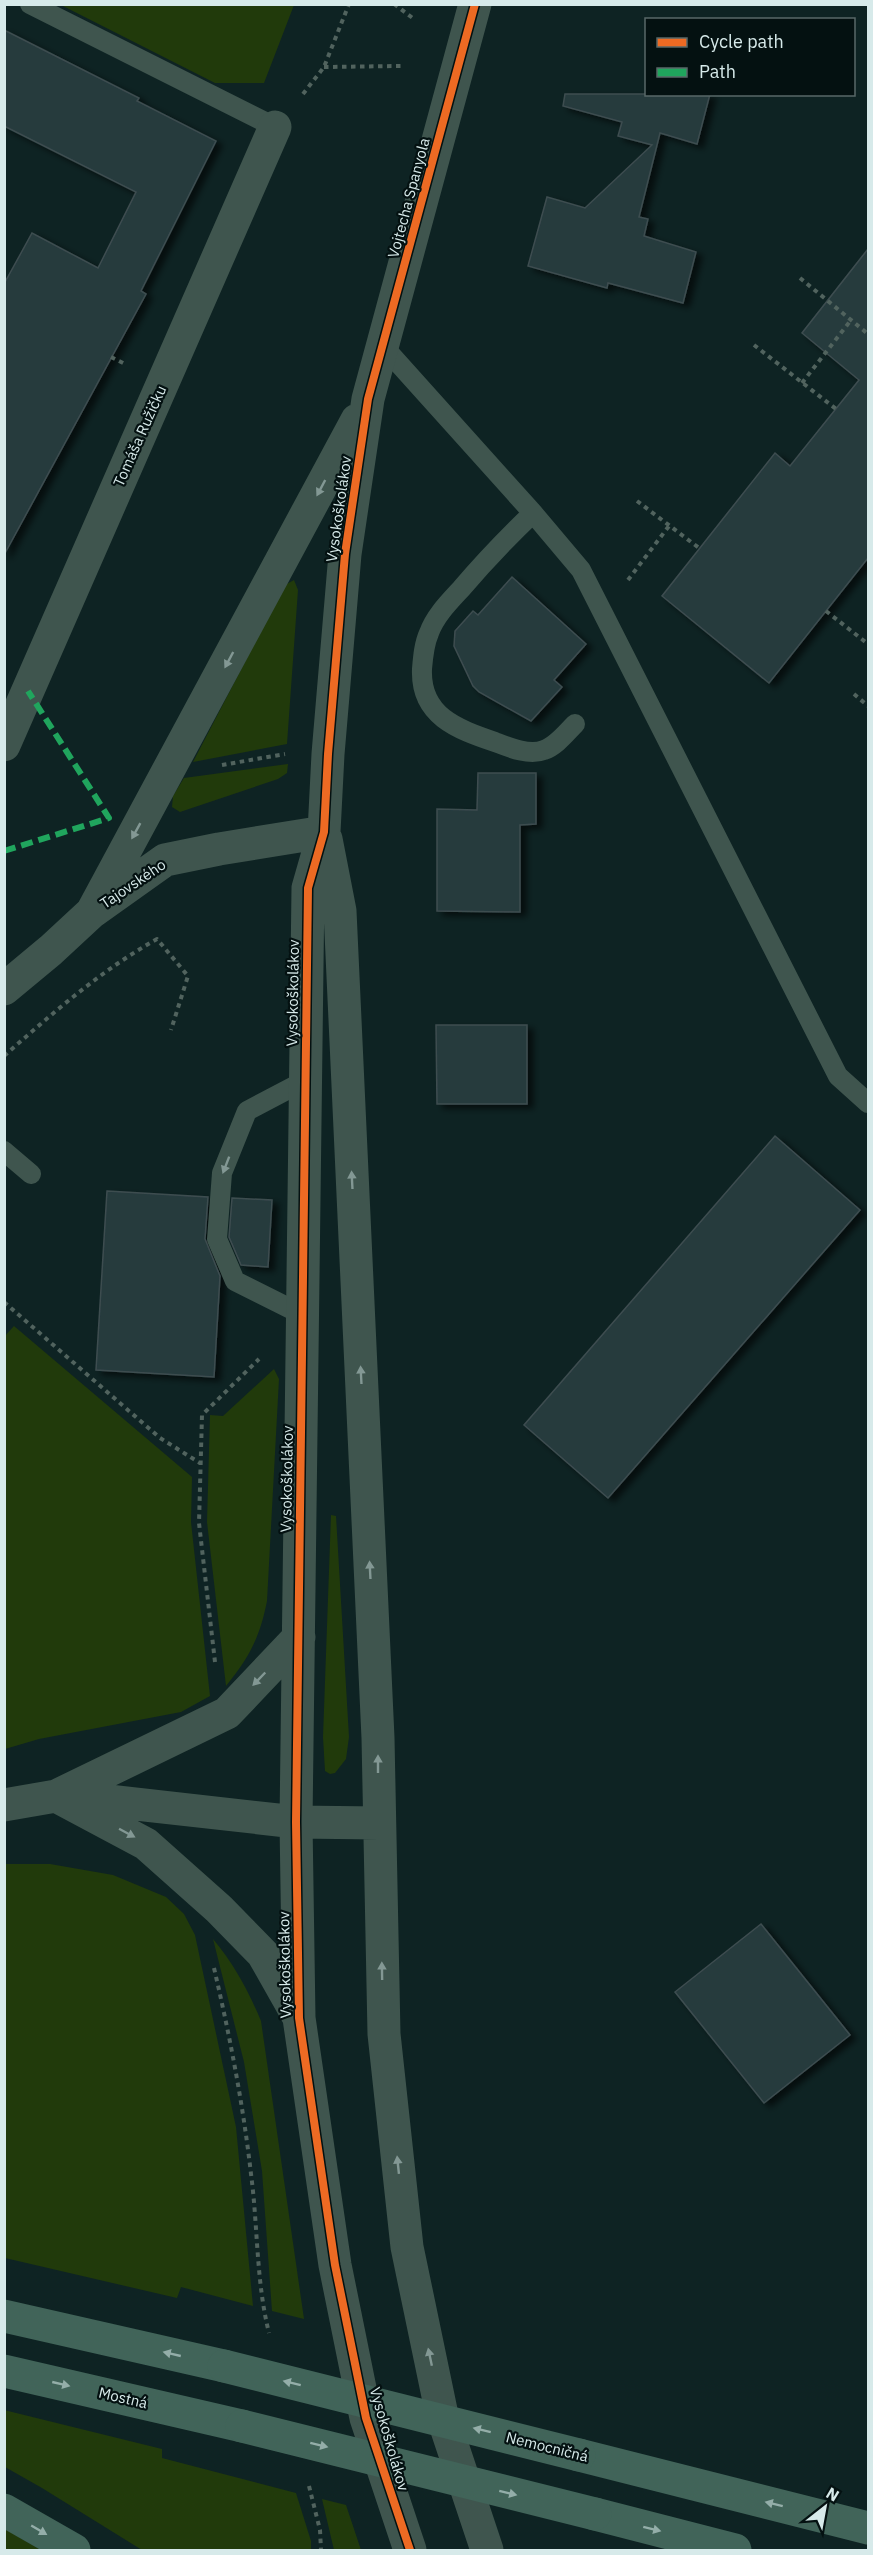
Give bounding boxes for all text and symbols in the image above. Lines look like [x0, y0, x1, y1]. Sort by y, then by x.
legend [645, 18, 855, 96]
text: Cycle path [699, 30, 784, 53]
text: Path [699, 60, 736, 83]
street label: Vojtecha Spanyola [383, 136, 434, 260]
street label: Tomáša Ružičku [109, 382, 170, 489]
street label: Vysokoškolákov [322, 454, 355, 563]
one-way arrow [316, 479, 326, 496]
one-way arrow [224, 651, 234, 668]
one-way arrow [131, 823, 141, 840]
street label: Tajovského [96, 855, 169, 912]
street label: Vysokoškolákov [282, 939, 303, 1047]
one-way arrow [220, 1157, 230, 1175]
one-way arrow [348, 1171, 357, 1190]
one-way arrow [357, 1365, 366, 1384]
street label: Vysokoškolákov [276, 1425, 297, 1533]
one-way arrow [366, 1560, 375, 1579]
one-way arrow [252, 1672, 266, 1687]
one-way arrow [373, 1755, 383, 1774]
one-way arrow [118, 1828, 135, 1838]
street label: Vysokoškolákov [274, 1911, 295, 2019]
one-way arrow [377, 1961, 387, 1980]
one-way arrow [393, 2156, 403, 2175]
one-way arrow [425, 2348, 434, 2367]
one-way arrow [162, 2349, 181, 2358]
one-way arrow [283, 2378, 302, 2388]
one-way arrow [52, 2379, 71, 2389]
street label: Mostná [97, 2383, 149, 2412]
street label: Vysokoškolákov [366, 2385, 414, 2493]
one-way arrow [472, 2425, 491, 2435]
street label: Nemocničná [504, 2427, 590, 2466]
one-way arrow [310, 2441, 328, 2451]
north arrow [795, 2477, 855, 2537]
text: N [823, 2483, 843, 2506]
one-way arrow [499, 2488, 517, 2498]
one-way arrow [765, 2499, 783, 2509]
one-way arrow [31, 2525, 47, 2536]
one-way arrow [643, 2525, 661, 2534]

